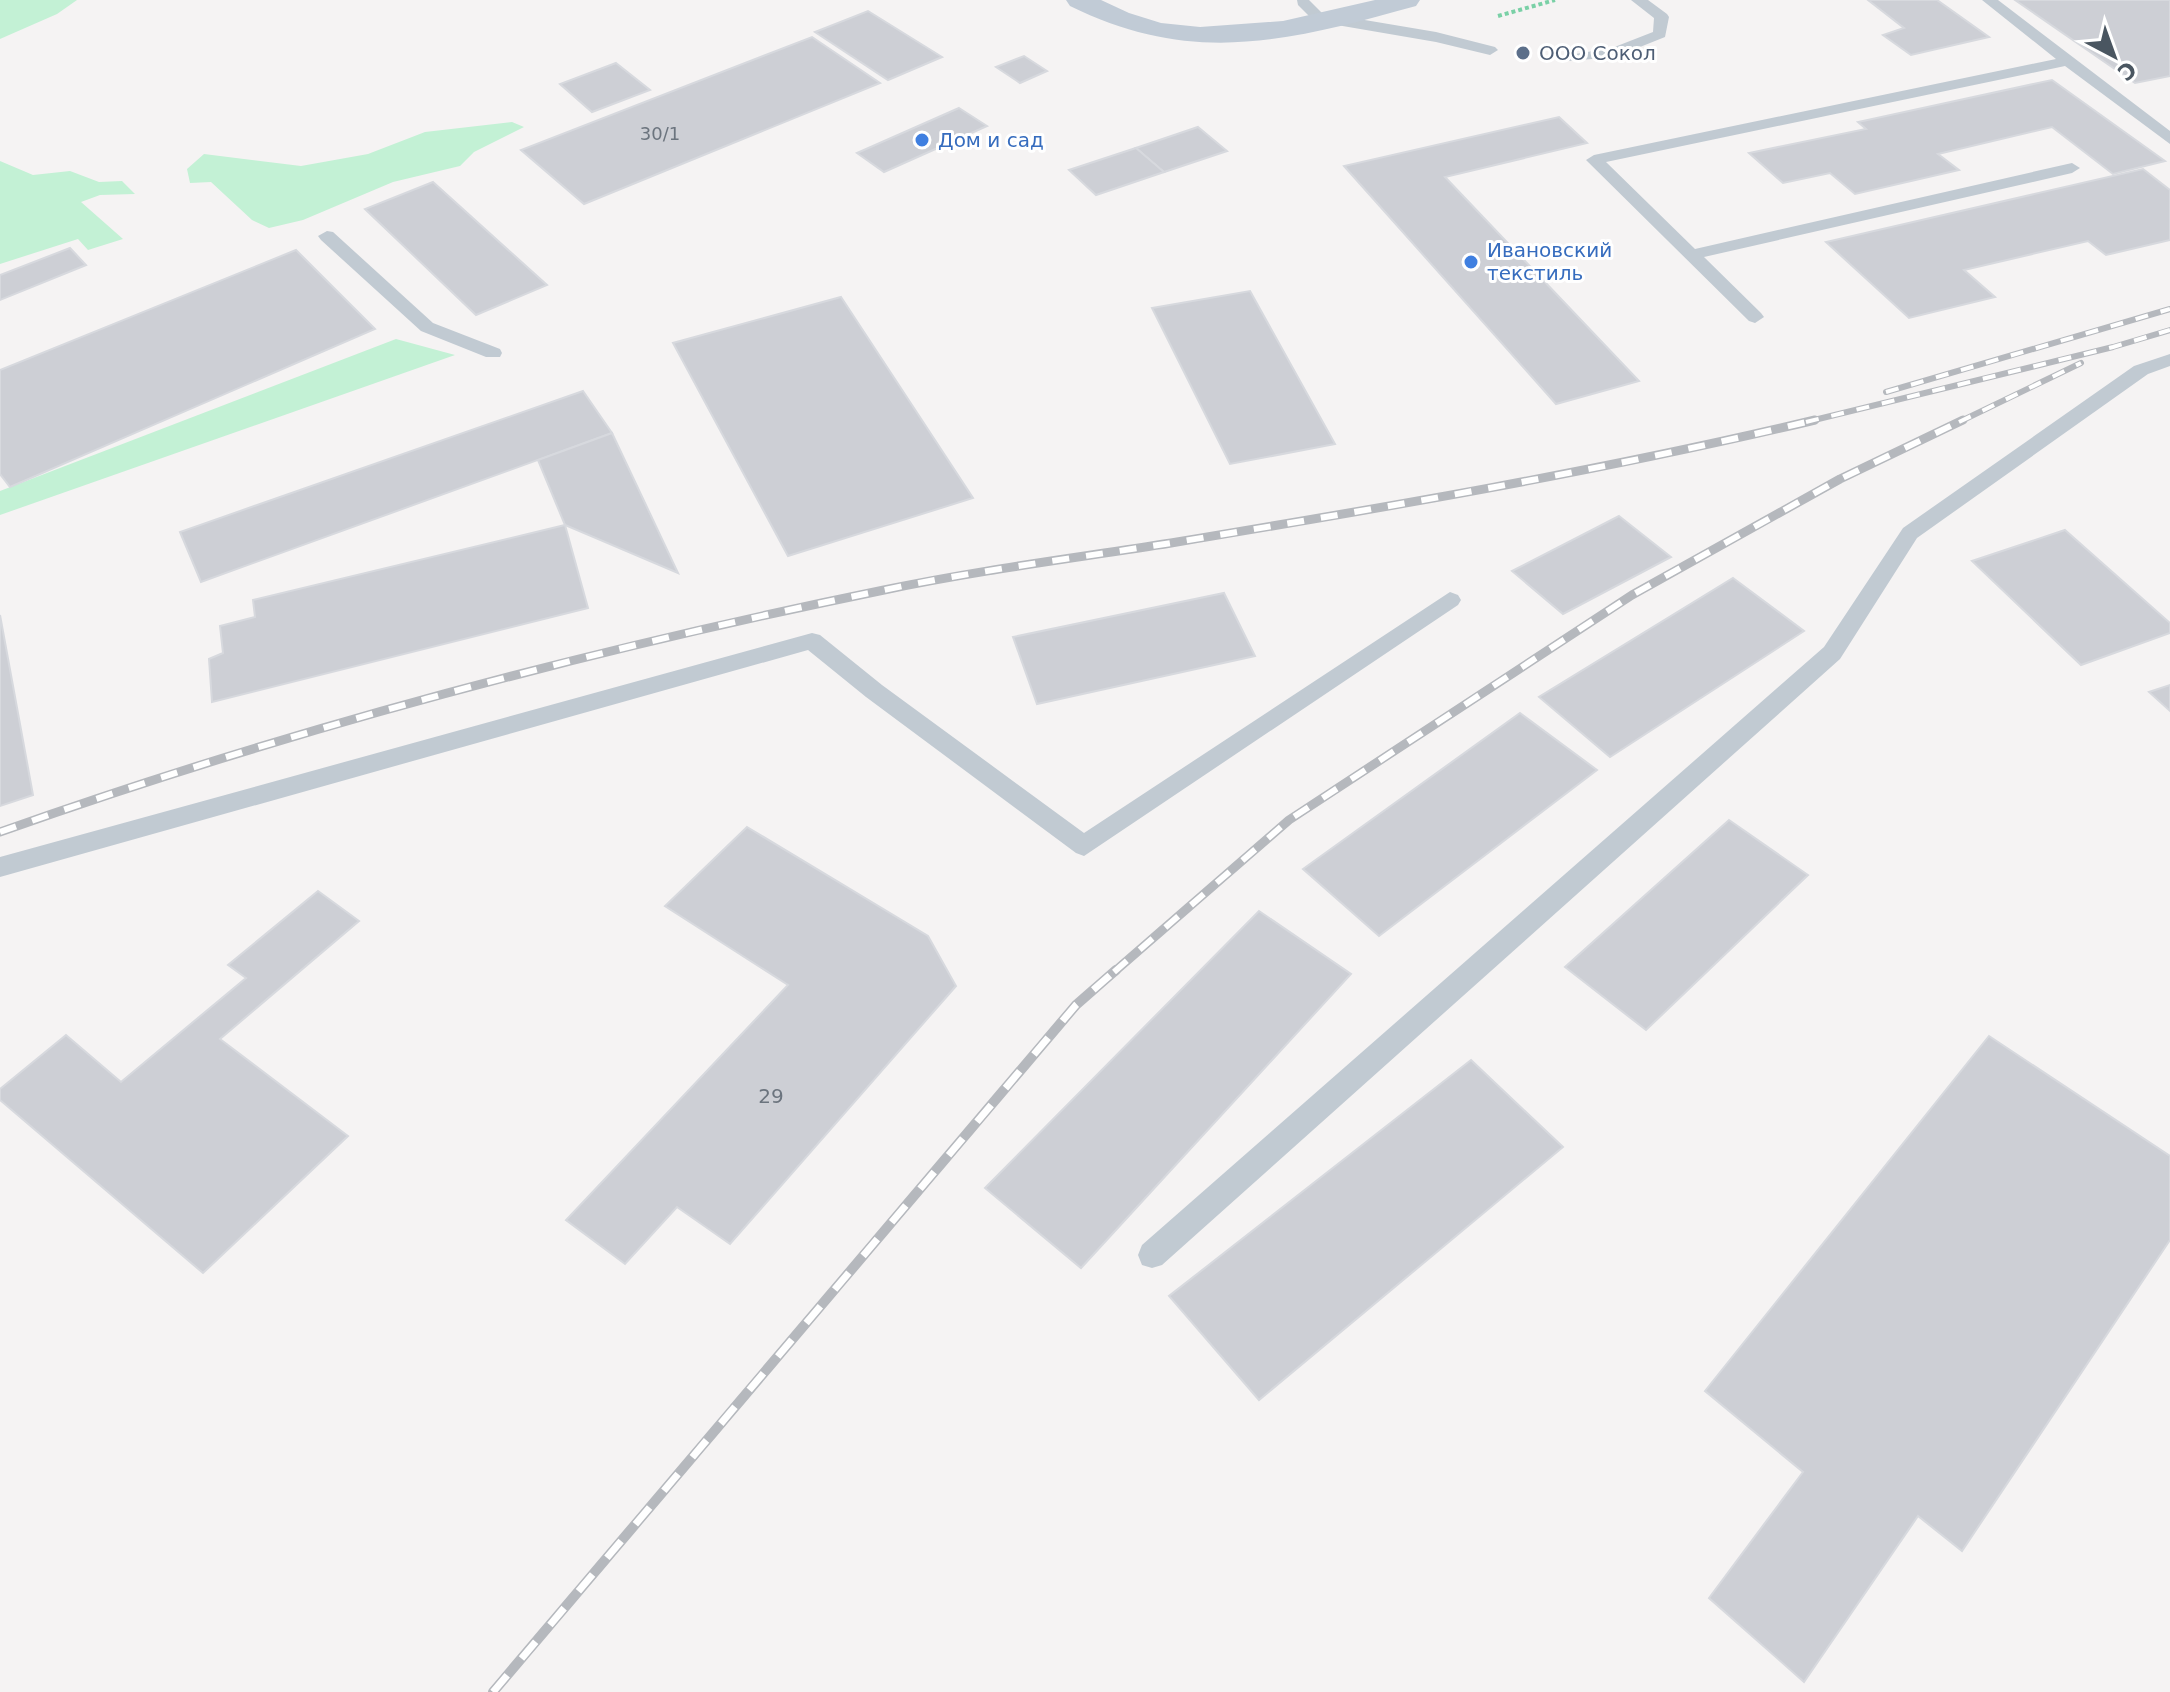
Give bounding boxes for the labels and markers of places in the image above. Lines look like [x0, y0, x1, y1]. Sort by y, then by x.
place label: ООО Сокол [1539, 41, 1656, 65]
marker: ООО Сокол [1514, 44, 1532, 62]
place label: Дом и сад [938, 128, 1044, 152]
marker: Дом и сад [913, 131, 931, 149]
place label: Ивановский текстиль [1487, 238, 1612, 285]
marker: Ивановский текстиль [1462, 253, 1480, 271]

